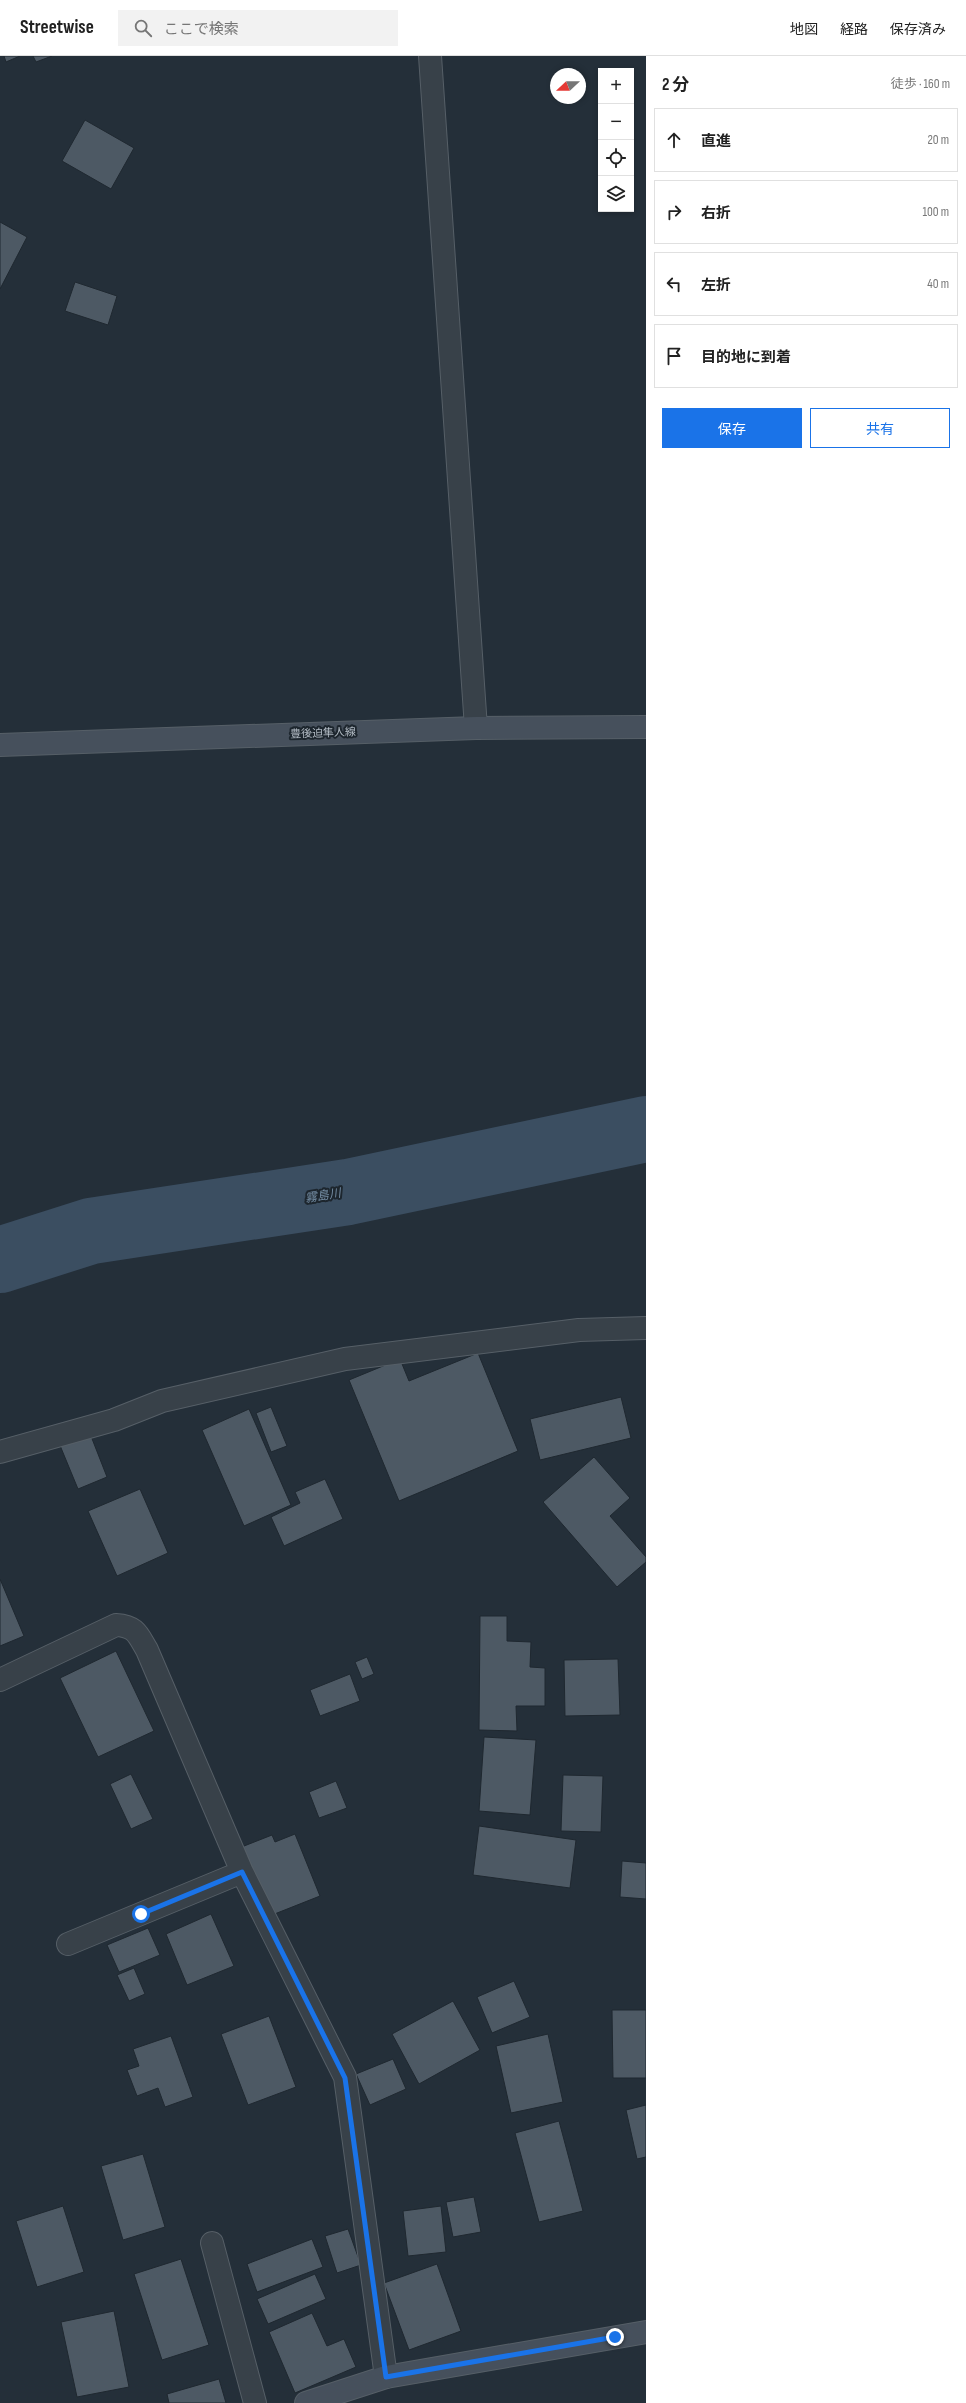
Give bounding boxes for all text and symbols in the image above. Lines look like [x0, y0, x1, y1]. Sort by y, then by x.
search box [118, 10, 398, 46]
text: Streetwise [20, 16, 94, 39]
icon: search [132, 17, 154, 39]
text: ここで検索 [164, 20, 239, 39]
text: 地図 [790, 21, 818, 38]
text: 経路 [840, 21, 868, 38]
text: 保存済み [890, 21, 946, 38]
north arrow [550, 68, 586, 104]
map controls [598, 68, 634, 212]
button: + [598, 68, 634, 104]
text: 2 分 [662, 75, 689, 95]
text: 徒歩 · 160 m [891, 76, 950, 92]
button: − [598, 104, 634, 140]
icon: ahead [663, 129, 685, 151]
text: 直進 [701, 132, 731, 151]
text: 20 m [927, 132, 949, 148]
button: locate [598, 140, 634, 176]
button: layers [598, 176, 634, 212]
icon: right [663, 201, 685, 223]
text: 右折 [701, 204, 731, 223]
text: 100 m [922, 204, 949, 220]
icon: left [663, 273, 685, 295]
text: 左折 [701, 276, 731, 295]
text: 40 m [927, 276, 949, 292]
icon: arrive [663, 345, 685, 367]
text: 目的地に到着 [701, 348, 791, 367]
button: 保存 [662, 408, 802, 448]
button: 共有 [810, 408, 950, 448]
street label: 豊後迫隼人線 [290, 725, 356, 741]
water label: 霧島川 [304, 1185, 344, 1206]
route start [132, 1905, 150, 1923]
route end [606, 2328, 624, 2346]

